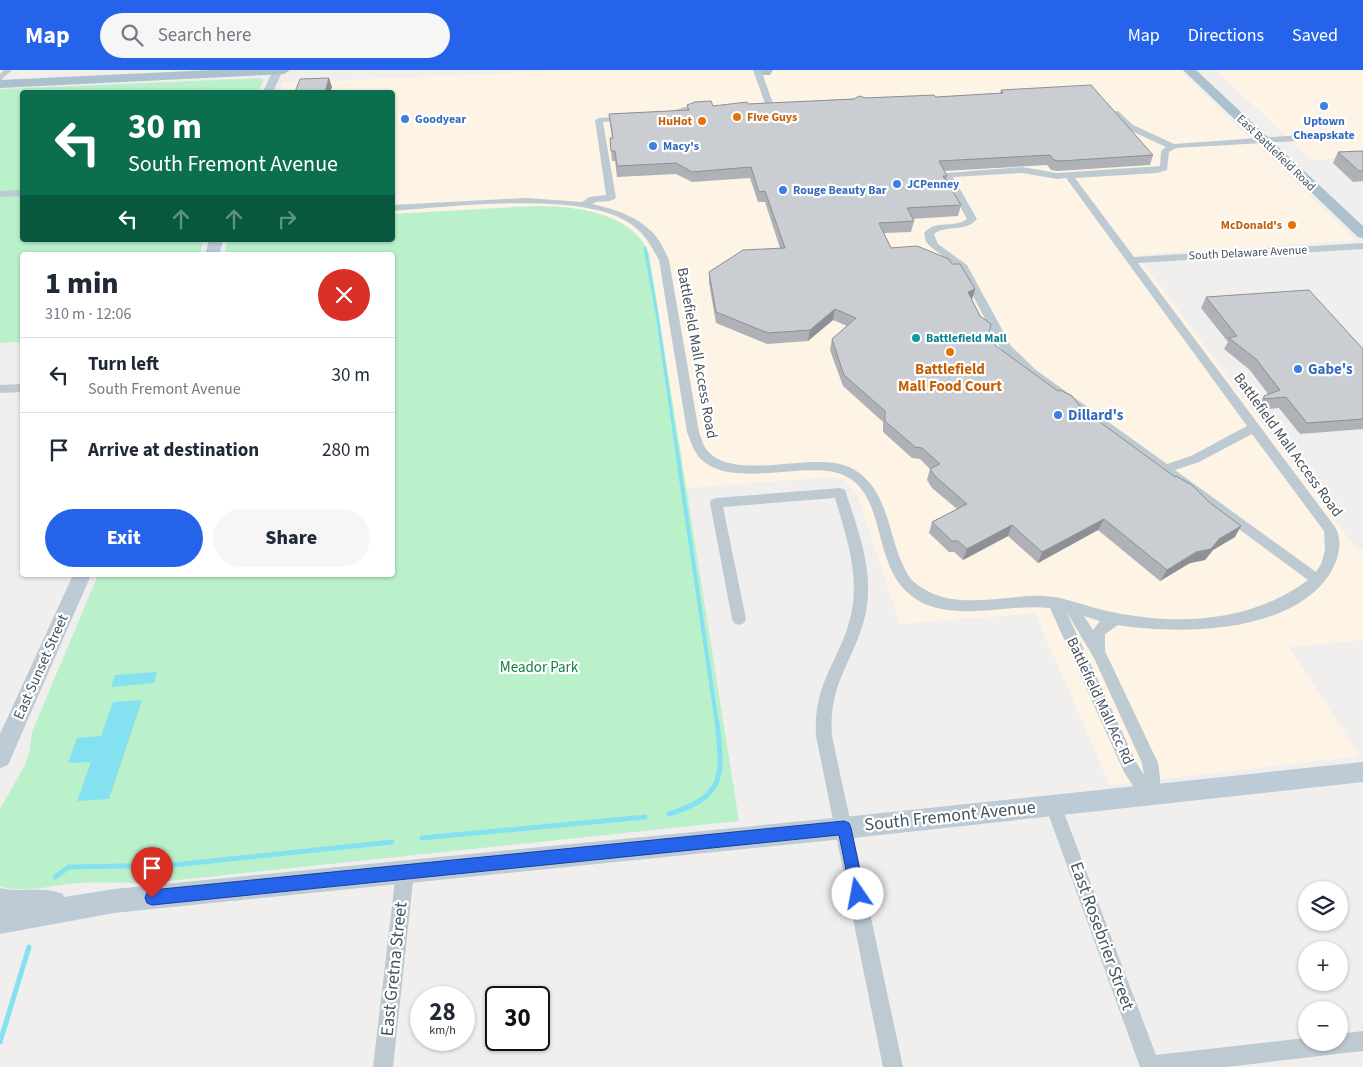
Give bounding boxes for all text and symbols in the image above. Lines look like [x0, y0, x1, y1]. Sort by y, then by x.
search box [100, 13, 450, 58]
text: Map [25, 18, 70, 53]
icon: search [118, 21, 146, 49]
text: Search here [158, 22, 251, 49]
text: Map [1128, 23, 1160, 48]
text: Directions [1188, 23, 1264, 48]
text: Saved [1292, 23, 1338, 48]
marker: Uptown Cheapskate [1318, 100, 1330, 112]
text: 30 m [128, 102, 202, 152]
place label: Five Guys [747, 109, 797, 126]
icon: left [45, 110, 110, 175]
place label: Goodyear [415, 111, 466, 128]
marker: Five Guys [731, 111, 743, 123]
street label: East Battlefield Road [1233, 111, 1319, 195]
marker: Goodyear [399, 113, 411, 125]
place label: HuHot [658, 113, 692, 130]
place label: Uptown Cheapskate [1293, 113, 1355, 144]
marker: HuHot [696, 115, 708, 127]
place label: Macy's [663, 138, 699, 155]
marker: Macy's [647, 140, 659, 152]
text: South Fremont Avenue [128, 148, 338, 180]
place label: JCPenney [907, 176, 960, 193]
marker: JCPenney [891, 178, 903, 190]
place label: Rouge Beauty Bar [793, 182, 887, 199]
marker: Rouge Beauty Bar [777, 184, 789, 196]
icon: left [114, 205, 142, 233]
icon: ahead [167, 205, 195, 233]
icon: ahead [220, 205, 248, 233]
icon: right [273, 205, 301, 233]
place label: McDonald's [1221, 217, 1282, 234]
marker: McDonald's [1286, 219, 1298, 231]
street label: South Delaware Avenue [1188, 241, 1308, 265]
text: 1 min [45, 262, 119, 305]
street label: Battlefield Mall Access Road [672, 266, 722, 440]
button: close [318, 269, 370, 321]
text: 310 m · 12:06 [45, 303, 132, 325]
place label: Battlefield Mall [926, 330, 1007, 347]
marker: Battlefield Mall [910, 332, 922, 344]
marker: Battlefield Mall Food Court [944, 346, 956, 358]
text: Turn left [88, 351, 159, 378]
place label: Battlefield Mall Food Court [898, 359, 1002, 397]
place label: Gabe's [1308, 359, 1353, 380]
icon: left [45, 361, 73, 389]
text: 30 m [332, 362, 370, 389]
marker: Gabe's [1292, 363, 1304, 375]
street label: Battlefield Mall Access Road [1229, 369, 1347, 521]
text: South Fremont Avenue [88, 378, 241, 400]
place label: Dillard's [1068, 405, 1124, 426]
marker: Dillard's [1052, 409, 1064, 421]
icon: arrive [45, 436, 73, 464]
text: Arrive at destination [88, 437, 259, 464]
text: 280 m [322, 437, 370, 464]
button: Exit [45, 509, 203, 567]
button: Share [213, 509, 370, 567]
street label: East Sunset Street [8, 611, 74, 723]
street label: Battlefield Mall Acc Rd [1061, 634, 1139, 768]
park label: Meador Park [500, 657, 579, 678]
street label: South Fremont Avenue [863, 795, 1037, 837]
pin [131, 847, 173, 898]
icon: arrive [138, 854, 166, 882]
street label: East Rosebrier Street [1064, 858, 1140, 1014]
position arrow [831, 867, 883, 919]
map controls [1298, 881, 1348, 1051]
button: layers [1298, 881, 1348, 931]
street label: East Gretna Street [375, 901, 413, 1037]
button: + [1298, 941, 1348, 991]
speed limit sign: 30 [485, 986, 550, 1051]
text: 28 [429, 994, 456, 1030]
button: − [1298, 1001, 1348, 1051]
text: km/h [429, 1022, 456, 1039]

